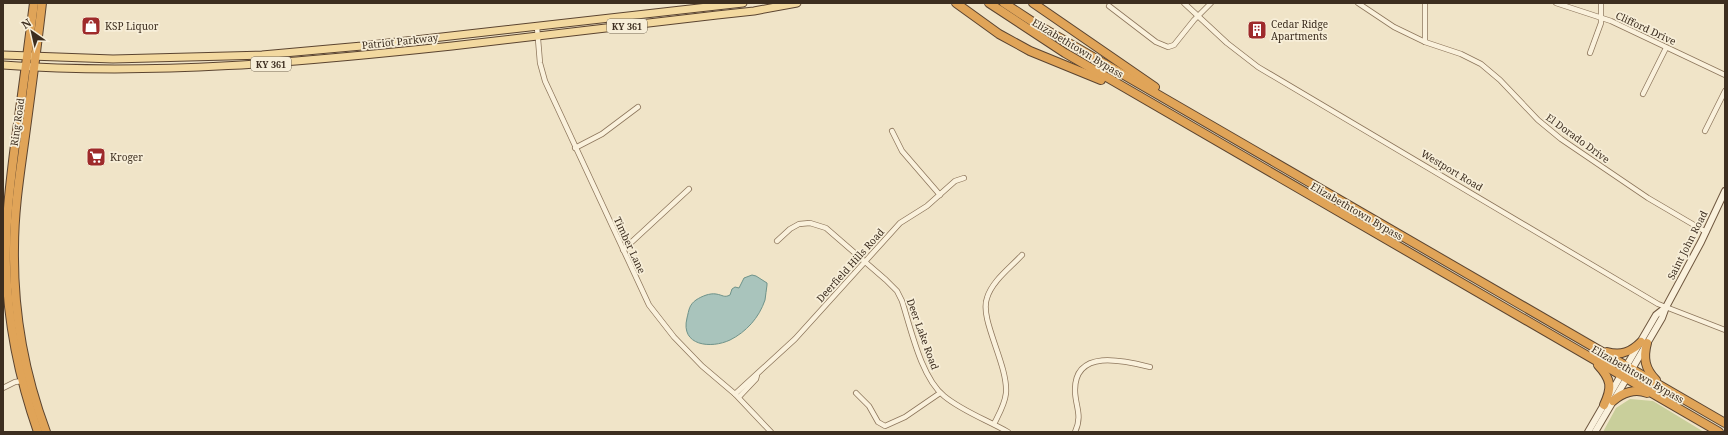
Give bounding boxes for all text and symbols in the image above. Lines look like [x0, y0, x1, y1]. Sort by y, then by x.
street label: Clifford Drive [1614, 8, 1678, 48]
north arrow [12, 12, 52, 52]
text: N [18, 14, 34, 32]
shop icon: KSP Liquor [80, 15, 102, 37]
street label: Elizabethtown Bypass [1030, 15, 1127, 81]
place label: Cedar Ridge Apartments [1271, 17, 1328, 43]
place label: KSP Liquor [105, 19, 159, 33]
road number: KY 361 [607, 19, 647, 33]
building icon: Cedar Ridge Apartments [1246, 19, 1268, 41]
street label: Patriot Parkway [361, 30, 439, 52]
road number: KY 361 [251, 57, 291, 71]
street label: Ring Road [7, 97, 27, 147]
street label: El Dorado Drive [1543, 110, 1613, 166]
supermarket icon: Kroger [85, 146, 107, 168]
street label: Westport Road [1418, 146, 1486, 194]
place label: Kroger [110, 150, 143, 164]
street label: Elizabethtown Bypass [1308, 179, 1406, 243]
street label: Saint John Road [1664, 208, 1710, 282]
street label: Timber Lane [611, 214, 649, 276]
street label: Deerfield Hills Road [813, 225, 887, 305]
street label: Deer Lake Road [904, 296, 942, 372]
street label: Elizabethtown Bypass [1589, 342, 1687, 406]

